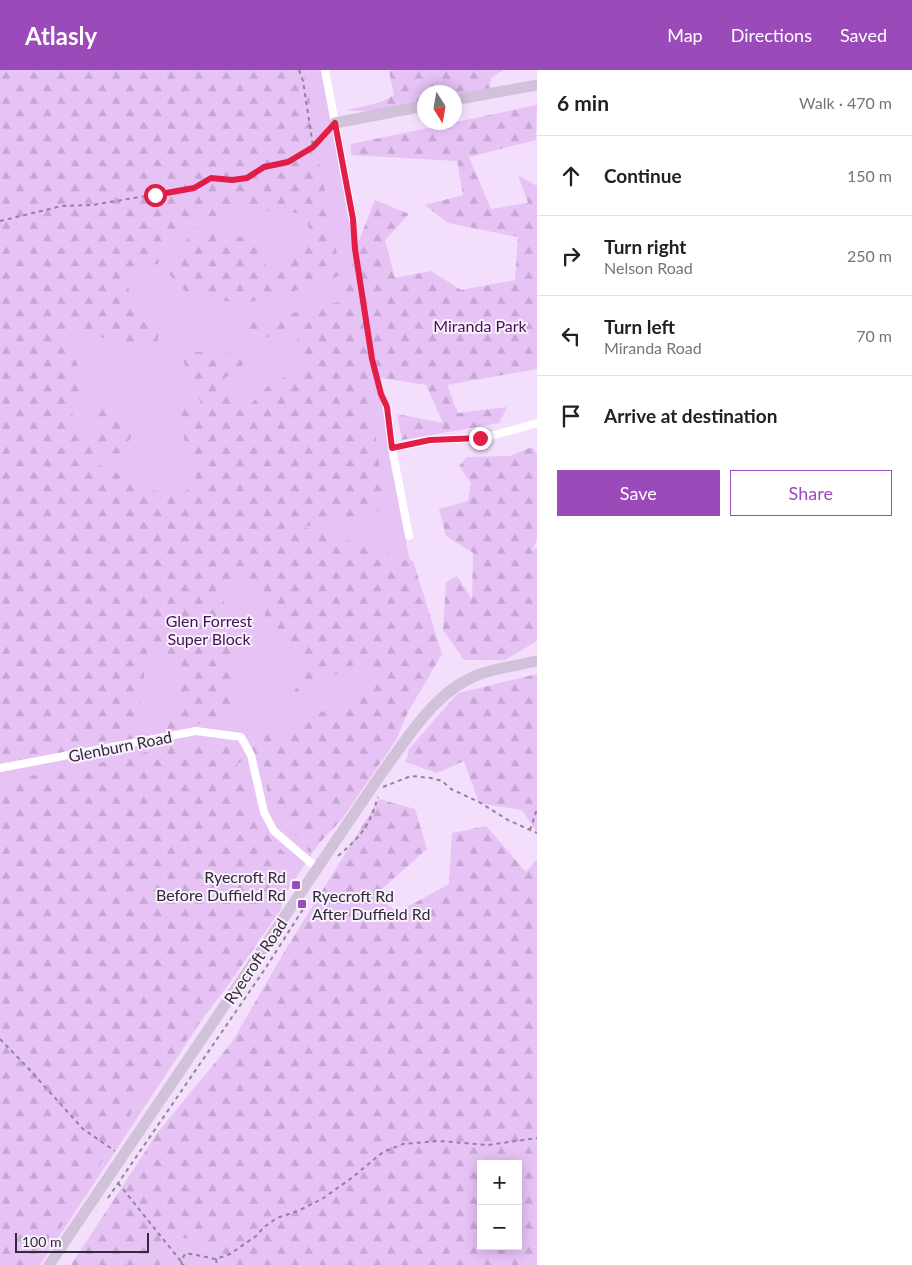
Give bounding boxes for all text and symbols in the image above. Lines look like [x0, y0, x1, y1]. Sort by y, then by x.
text: Atlasly [25, 21, 97, 50]
text: Map [667, 24, 703, 46]
text: Directions [731, 24, 812, 46]
text: Saved [840, 24, 887, 46]
north arrow [417, 85, 462, 130]
text: 6 min [557, 90, 609, 115]
text: Walk · 470 m [799, 93, 892, 112]
icon: ahead [557, 162, 585, 190]
text: Continue [604, 164, 682, 187]
text: 150 m [847, 166, 892, 185]
route start [144, 184, 167, 207]
text: Turn right [604, 235, 686, 258]
icon: right [557, 242, 585, 270]
text: 250 m [847, 246, 892, 265]
text: Nelson Road [604, 258, 693, 277]
text: Turn left [604, 315, 675, 338]
park label: Miranda Park [433, 316, 528, 335]
icon: left [557, 322, 585, 350]
text: 70 m [856, 326, 892, 345]
text: Miranda Road [604, 338, 702, 357]
icon: arrive [557, 402, 585, 430]
text: Arrive at destination [604, 404, 777, 427]
route end [469, 427, 492, 450]
button: Save [557, 470, 720, 516]
button: Share [730, 470, 892, 516]
park label: Glen Forrest Super Block [166, 611, 253, 648]
street label: Glenburn Road [67, 727, 173, 765]
place label: Ryecroft Rd Before Duffield Rd [156, 867, 286, 904]
marker: Ryecroft Rd Before Duffield Rd [290, 879, 302, 891]
place label: Ryecroft Rd After Duffield Rd [312, 886, 430, 923]
marker: Ryecroft Rd After Duffield Rd [296, 898, 308, 910]
street label: Ryecroft Road [220, 915, 290, 1007]
map controls [477, 1160, 522, 1250]
button: + [477, 1160, 522, 1205]
button: − [477, 1205, 522, 1250]
scale bar [15, 1230, 149, 1253]
text: 100 m [22, 1233, 61, 1250]

